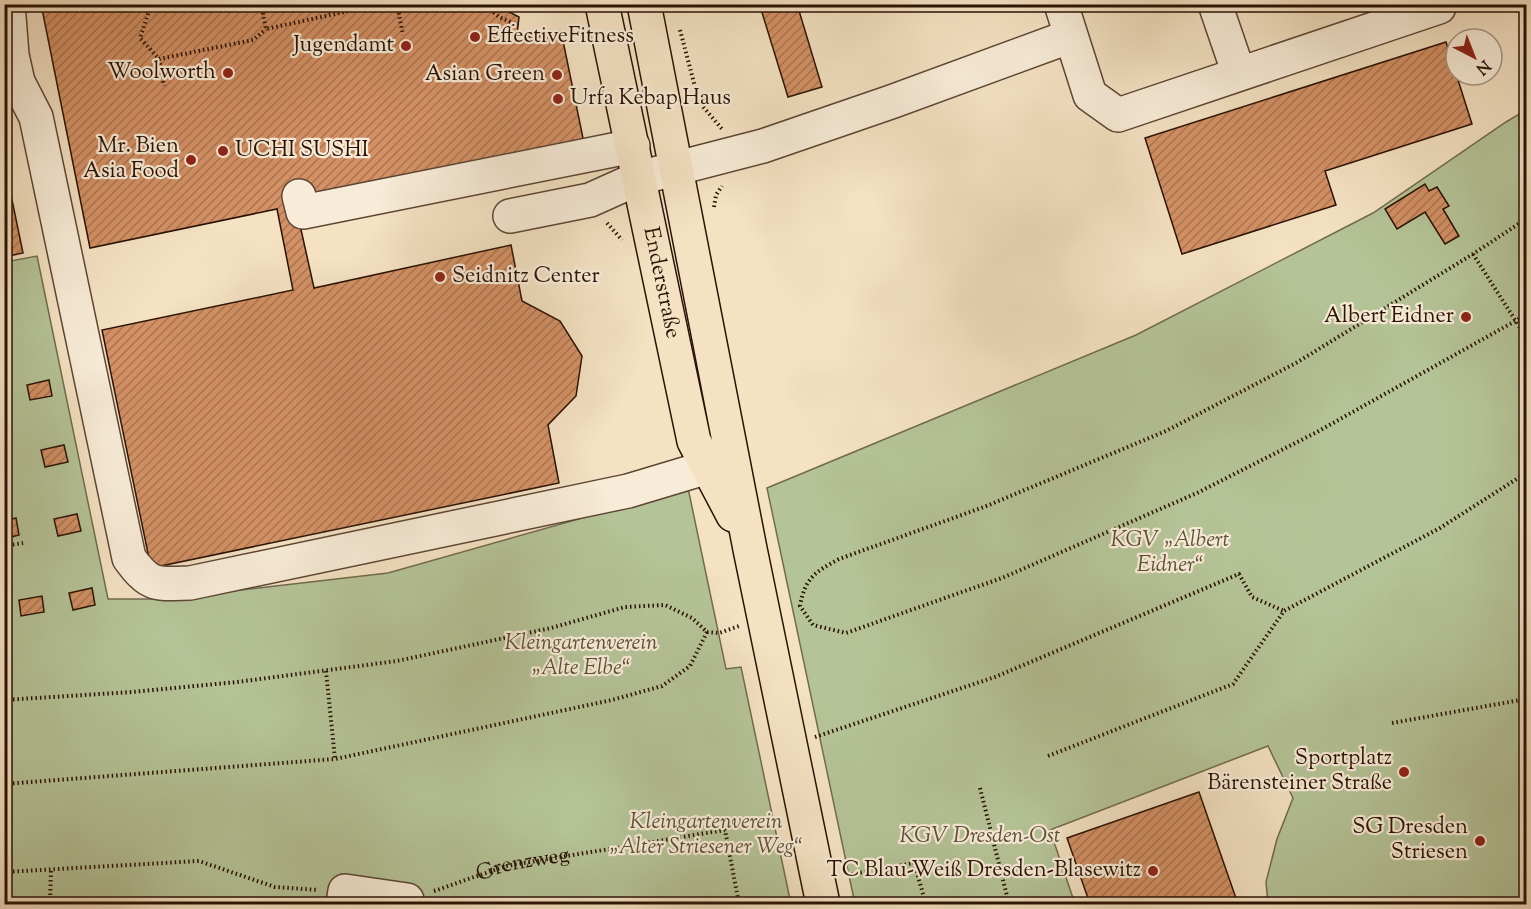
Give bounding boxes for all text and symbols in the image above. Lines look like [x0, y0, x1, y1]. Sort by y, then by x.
place label: EffectiveFitness [487, 21, 634, 53]
north arrow [1444, 27, 1504, 87]
place label: Jugendamt [292, 30, 394, 62]
marker: EffectiveFitness [468, 30, 482, 44]
marker: Jugendamt [399, 39, 413, 53]
text: N [1470, 53, 1495, 79]
place label: Woolworth [107, 57, 216, 89]
place label: Asian Green [425, 59, 545, 91]
marker: Woolworth [221, 66, 235, 80]
marker: Asian Green [550, 68, 564, 82]
place label: Urfa Kebap Haus [570, 83, 731, 115]
marker: Urfa Kebap Haus [551, 92, 565, 106]
place label: Mr. Bien Asia Food [83, 131, 179, 188]
place label: UCHI SUSHI [235, 135, 369, 167]
marker: UCHI SUSHI [216, 144, 230, 158]
marker: Mr. Bien Asia Food [184, 153, 198, 167]
street label: Enderstraße [633, 224, 688, 342]
place label: Seidnitz Center [452, 261, 600, 293]
marker: Seidnitz Center [433, 270, 447, 284]
place label: Albert Eidner [1324, 301, 1454, 333]
marker: Albert Eidner [1459, 310, 1473, 324]
park label: KGV „Albert Eidner“ [1111, 525, 1230, 582]
park label: Kleingartenverein „Alte Elbe“ [505, 628, 658, 685]
place label: Sportplatz Bärensteiner Straße [1207, 743, 1392, 800]
marker: Sportplatz Bärensteiner Straße [1397, 765, 1411, 779]
park label: Kleingartenverein „Alter Striesener Weg“ [609, 807, 803, 864]
place label: SG Dresden Striesen [1352, 812, 1468, 869]
park label: KGV Dresden-Ost [900, 821, 1061, 853]
marker: SG Dresden Striesen [1473, 834, 1487, 848]
street label: Grenzweg [472, 840, 572, 891]
place label: TC Blau-Weiß Dresden-Blasewitz [826, 855, 1141, 887]
marker: TC Blau-Weiß Dresden-Blasewitz [1146, 864, 1160, 878]

